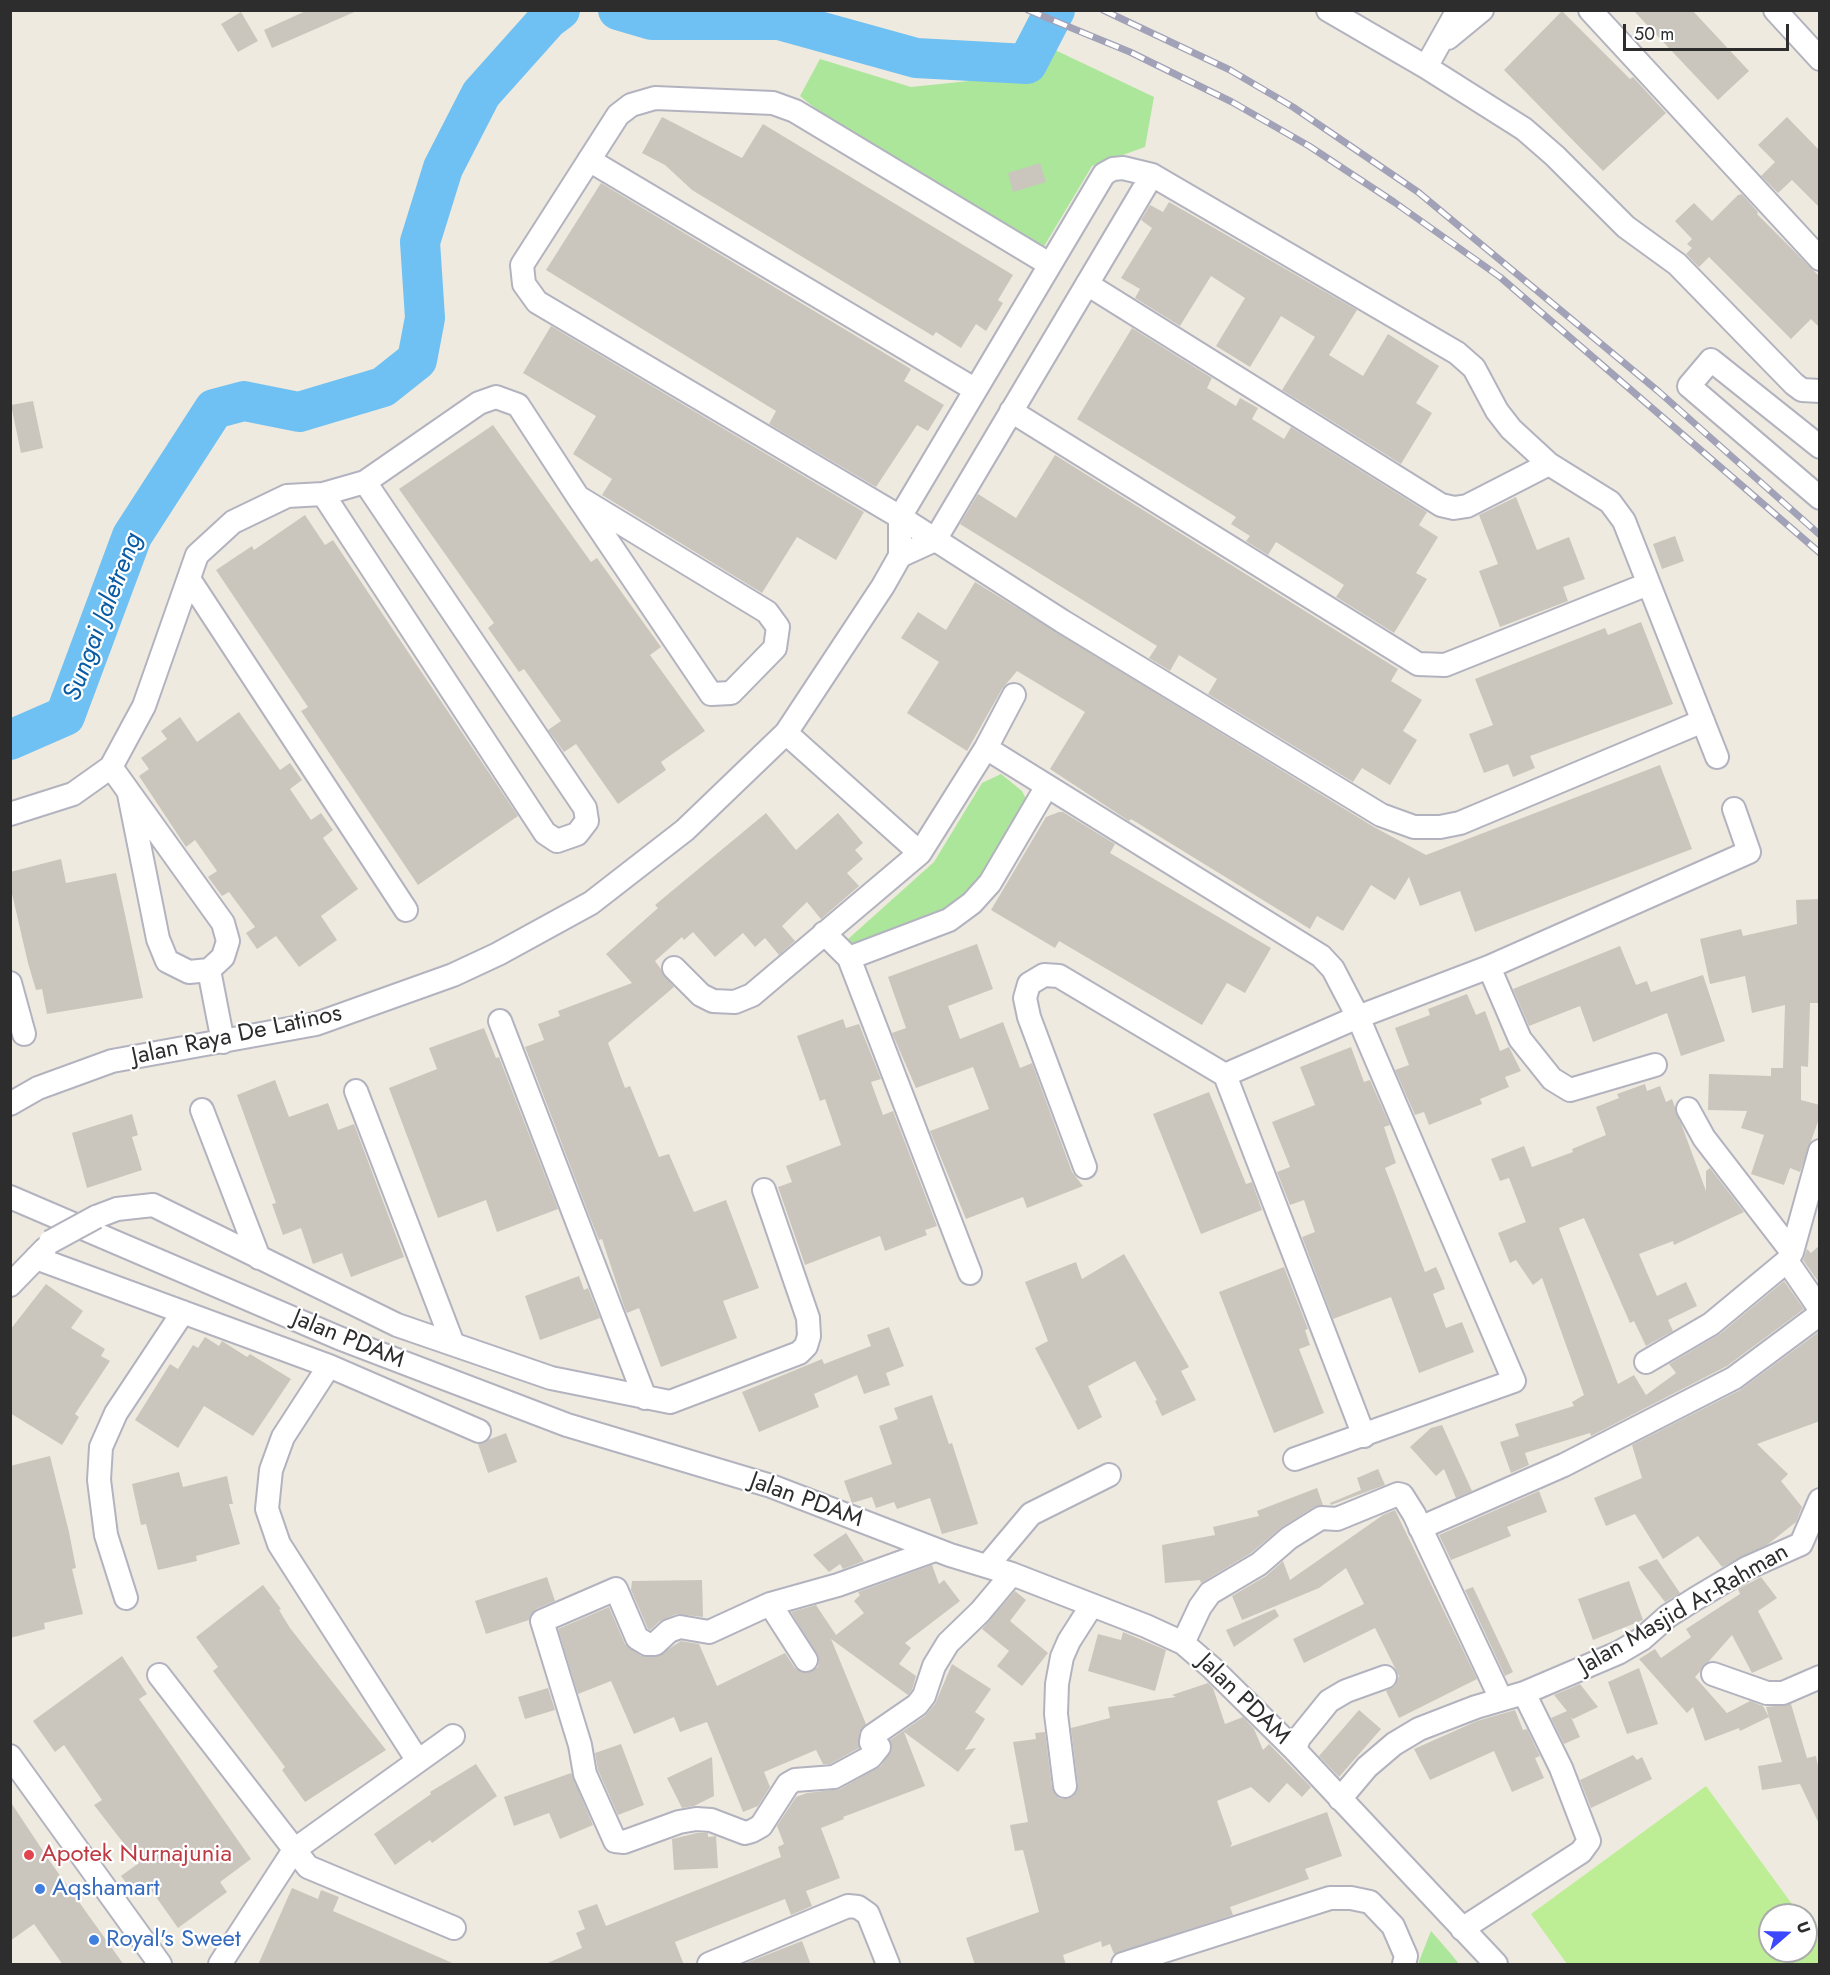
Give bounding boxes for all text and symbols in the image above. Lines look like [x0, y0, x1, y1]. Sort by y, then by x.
scale bar [1626, 12, 1792, 50]
text: 50 m [1634, 21, 1674, 47]
water label: Sungai Jaletreng [58, 529, 150, 705]
street label: Jalan Raya De Latinos [129, 1000, 345, 1072]
street label: Jalan PDAM [288, 1305, 408, 1375]
street label: Jalan PDAM [746, 1467, 866, 1535]
street label: Jalan Masjid Ar-Rahman [1574, 1538, 1794, 1682]
street label: Jalan PDAM [1190, 1649, 1296, 1751]
place label: Apotek Nurnajunia [41, 1841, 232, 1869]
marker: Apotek Nurnajunia [22, 1848, 36, 1862]
place label: Aqshamart [52, 1875, 160, 1903]
marker: Aqshamart [33, 1882, 47, 1896]
north arrow [1758, 1903, 1818, 1963]
text: U [1791, 1918, 1816, 1937]
place label: Royal's Sweet [106, 1926, 241, 1954]
marker: Royal's Sweet [87, 1933, 101, 1947]

